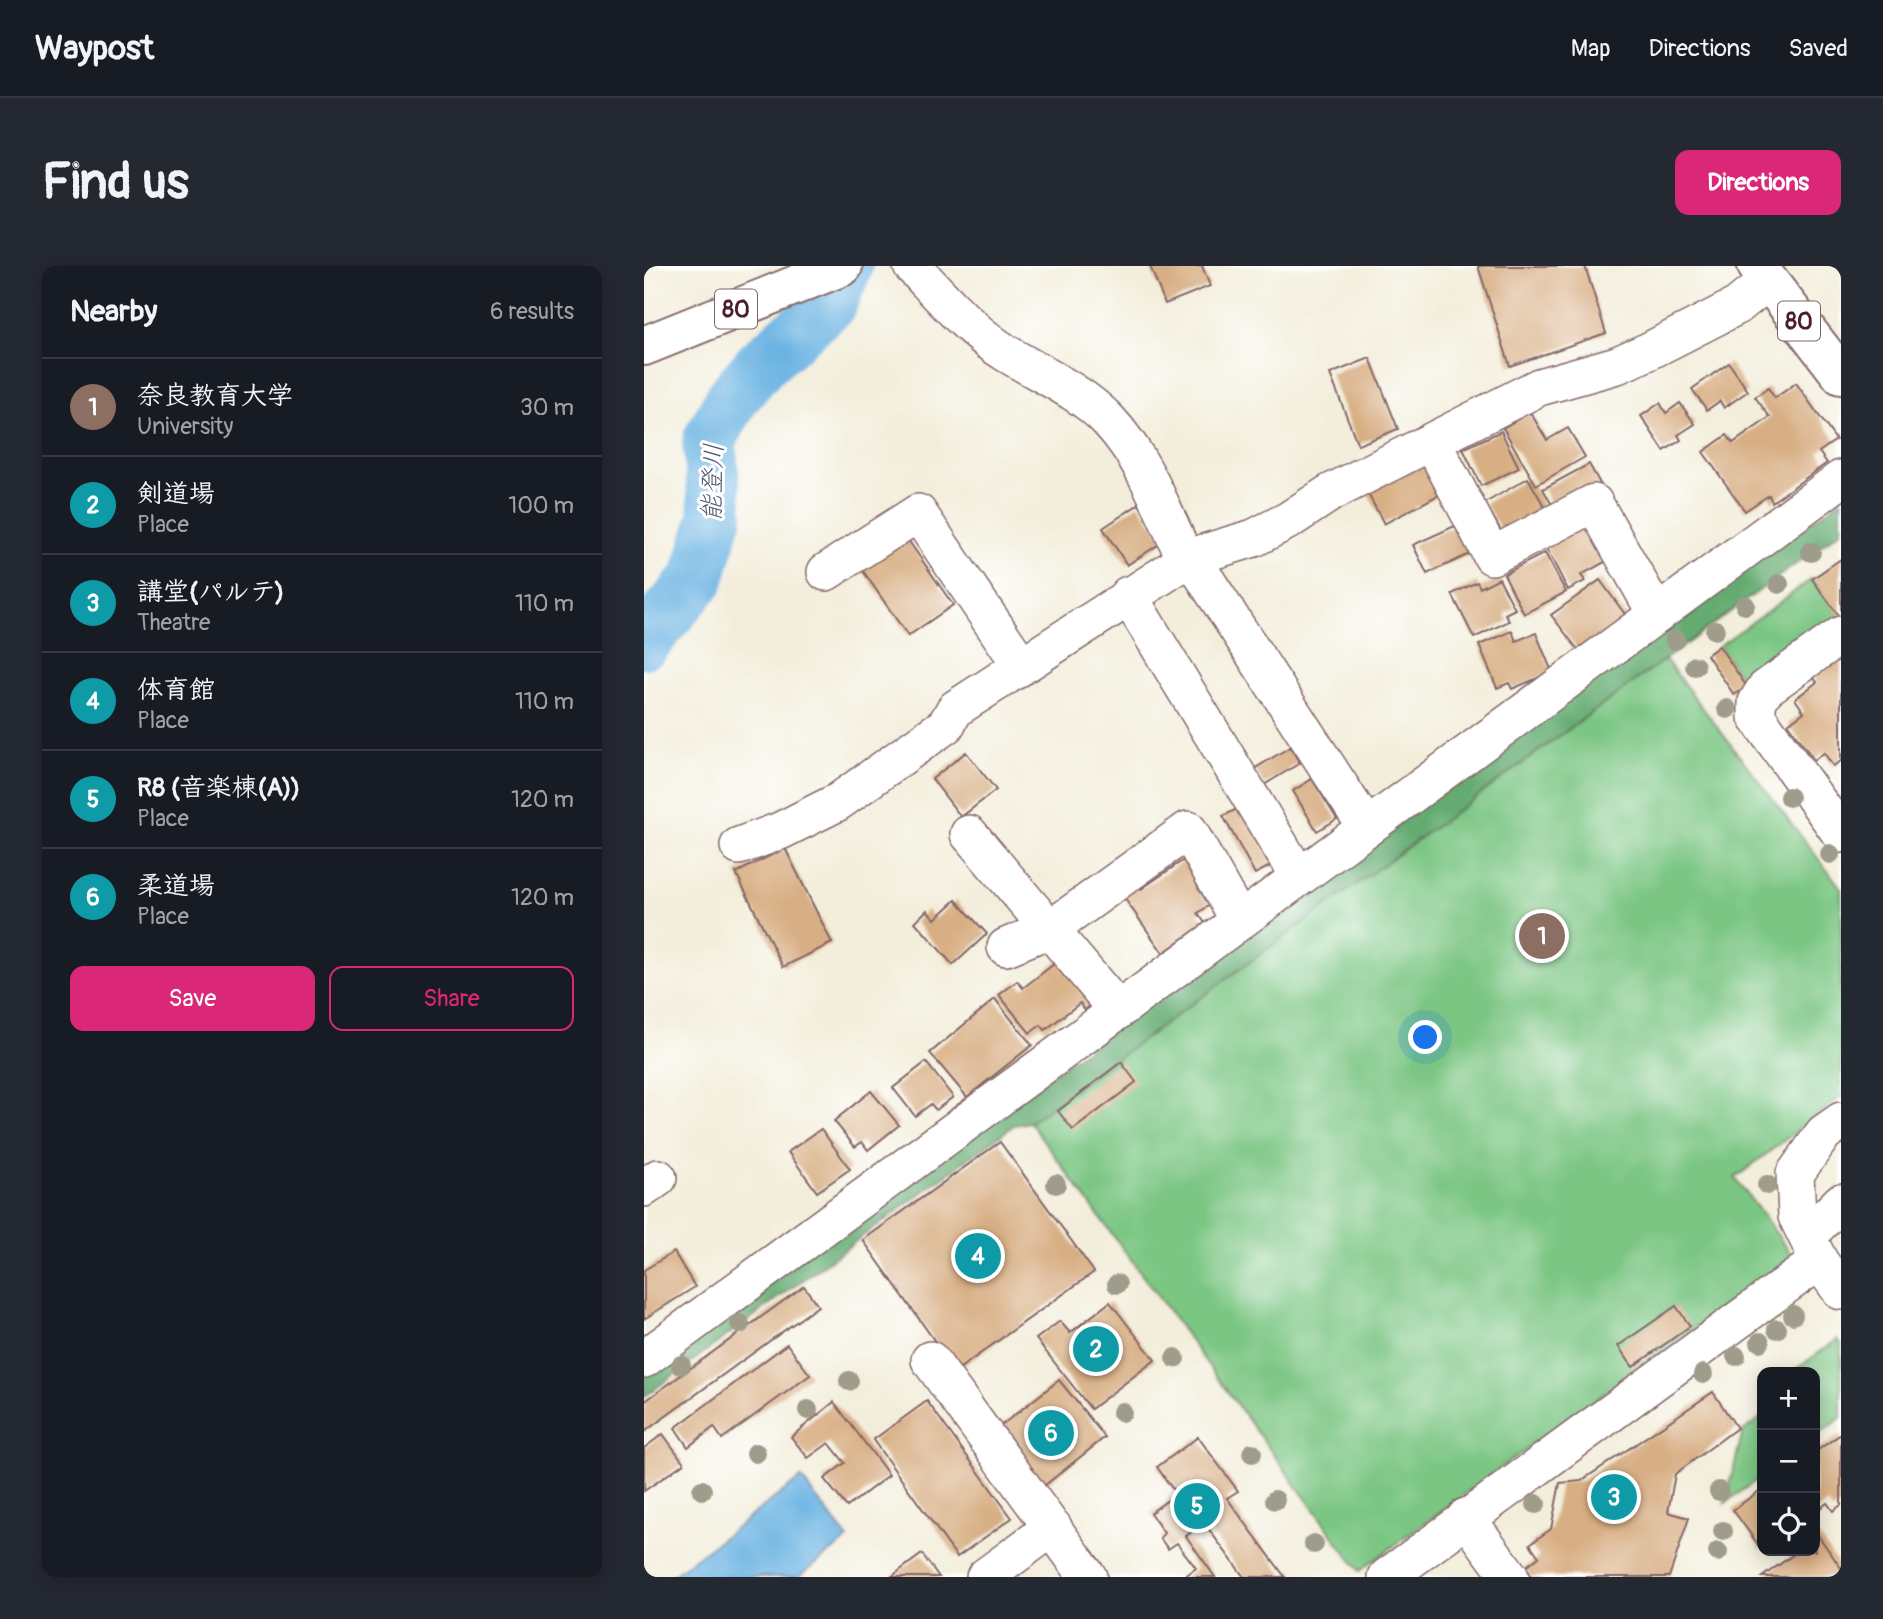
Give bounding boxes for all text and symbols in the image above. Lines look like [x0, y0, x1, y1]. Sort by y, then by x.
text: Waypost [35, 28, 154, 69]
text: Map [1571, 34, 1611, 63]
text: Directions [1649, 34, 1750, 63]
text: Saved [1788, 34, 1848, 63]
button: Directions [1675, 150, 1841, 215]
text: Find us [42, 152, 189, 213]
road number: 80 [715, 290, 757, 328]
text: Nearby [70, 293, 157, 330]
text: 6 results [490, 297, 574, 326]
road number: 80 [1778, 302, 1820, 340]
text: 奈良教育大学 [137, 380, 293, 412]
text: 1 [89, 393, 98, 422]
text: 30 m [520, 393, 574, 422]
text: University [137, 412, 233, 441]
water label: 能登川 [696, 442, 730, 522]
text: 剣道場 [137, 478, 215, 510]
text: 2 [87, 491, 99, 520]
text: 100 m [508, 491, 574, 520]
text: Place [137, 510, 189, 539]
text: 講堂(パルテ) [137, 576, 284, 608]
text: 3 [87, 589, 99, 618]
text: 110 m [515, 589, 574, 618]
text: Theatre [137, 608, 210, 637]
text: 体育館 [137, 674, 215, 706]
text: 4 [86, 687, 100, 716]
text: 110 m [515, 687, 574, 716]
text: Place [137, 706, 189, 735]
text: R8 (音楽棟(A)) [137, 772, 301, 804]
text: 5 [87, 785, 99, 814]
text: 120 m [511, 785, 574, 814]
text: Place [137, 804, 189, 833]
text: 柔道場 [137, 870, 215, 902]
text: 6 [86, 883, 100, 912]
text: 120 m [511, 883, 574, 912]
text: Place [137, 902, 189, 931]
pin: 1 [1519, 910, 1565, 962]
button: Save [70, 966, 315, 1031]
button: Share [329, 966, 574, 1031]
your location [1408, 1020, 1442, 1054]
pin: 4 [955, 1230, 1001, 1282]
pin: 2 [1073, 1323, 1119, 1375]
map controls [1757, 1367, 1820, 1556]
button: + [1757, 1367, 1820, 1430]
pin: 6 [1028, 1407, 1074, 1459]
button: − [1757, 1430, 1820, 1493]
pin: 3 [1591, 1471, 1637, 1523]
pin: 5 [1174, 1480, 1220, 1532]
button: locate [1757, 1493, 1820, 1556]

